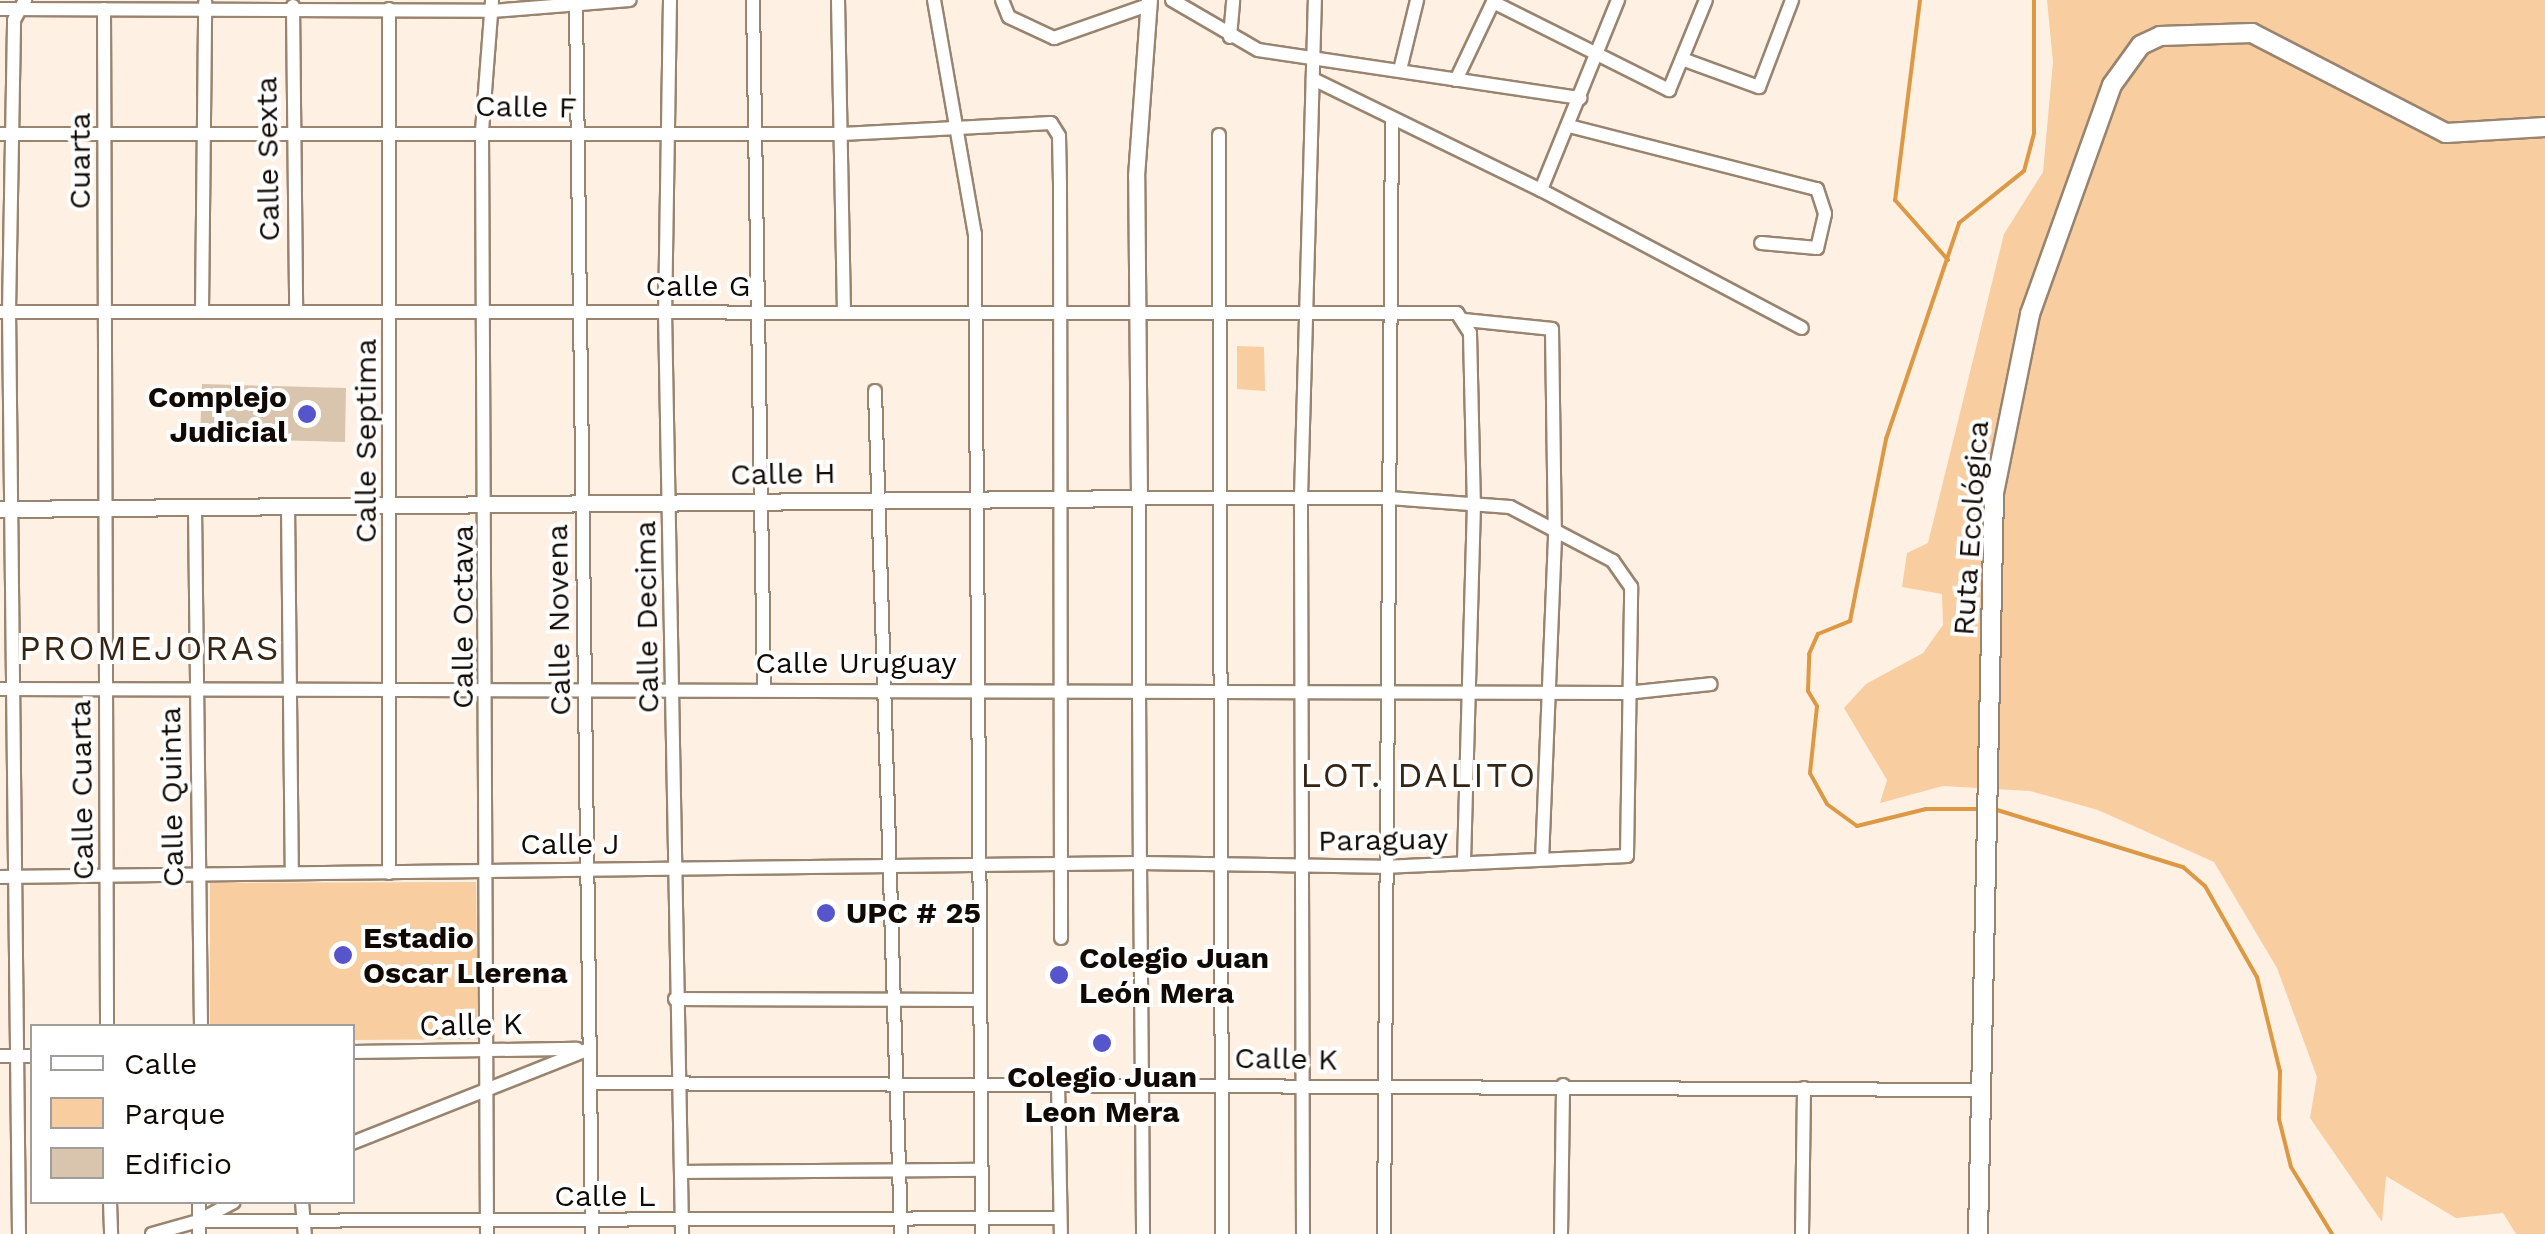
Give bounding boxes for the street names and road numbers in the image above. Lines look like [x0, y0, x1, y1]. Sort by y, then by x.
street label: Calle Sexta [249, 76, 287, 242]
street label: Calle F [475, 88, 577, 126]
street label: Cuarta [62, 113, 98, 209]
street label: Calle G [645, 268, 751, 304]
street label: Calle Septima [348, 339, 384, 543]
street label: Ruta Ecológica [1946, 419, 1996, 637]
street label: Calle H [730, 455, 836, 493]
street label: Calle Decima [627, 520, 667, 714]
street label: Calle Novena [539, 524, 579, 716]
street label: Calle Octava [445, 525, 481, 709]
street label: Calle Uruguay [755, 645, 957, 681]
street label: Calle Cuarta [62, 699, 102, 881]
street label: Calle Quinta [152, 707, 192, 887]
street label: Paraguay [1318, 821, 1448, 859]
street label: Calle J [520, 826, 620, 862]
street label: Calle K [419, 1006, 523, 1044]
street label: Calle K [1234, 1040, 1338, 1078]
street label: Calle L [554, 1178, 656, 1214]

